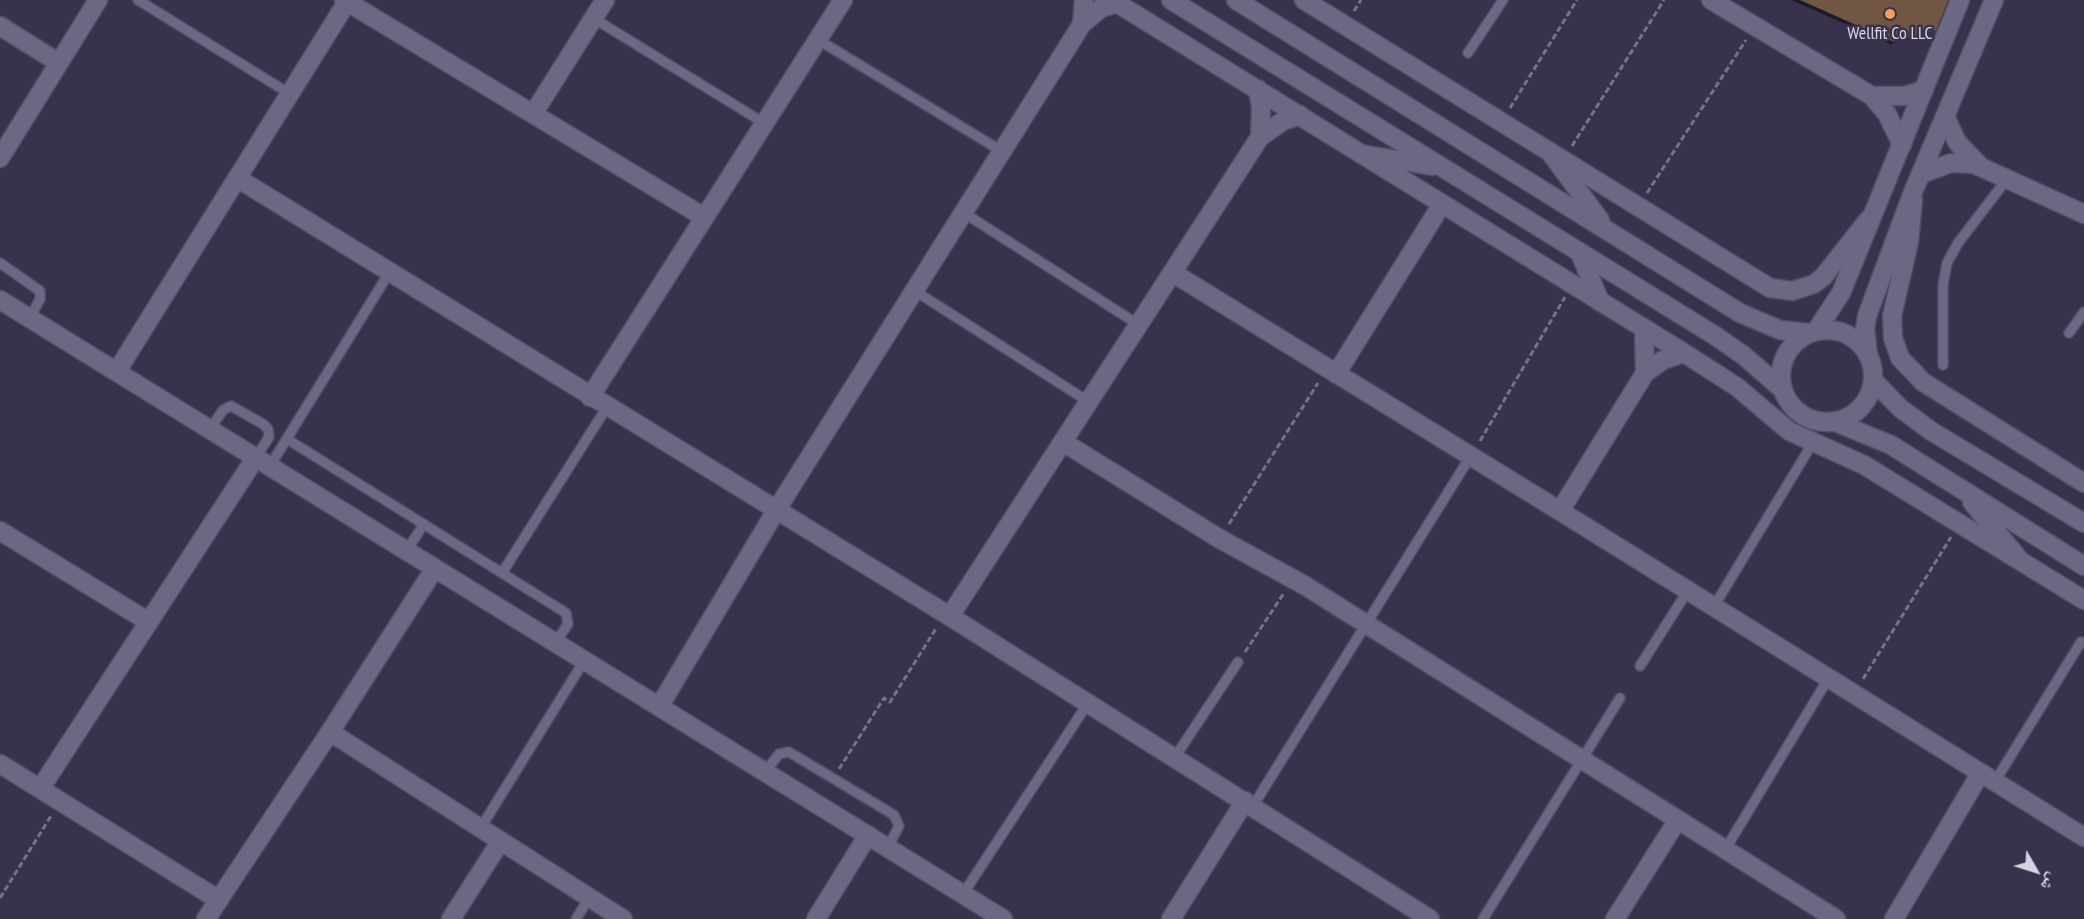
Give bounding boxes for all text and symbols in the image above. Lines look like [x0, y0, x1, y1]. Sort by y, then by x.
marker: Wellfit Co LLC [1883, 7, 1897, 21]
place label: Wellfit Co LLC [1847, 23, 1933, 45]
north arrow [2006, 841, 2066, 901]
text: ش [2037, 869, 2063, 895]

